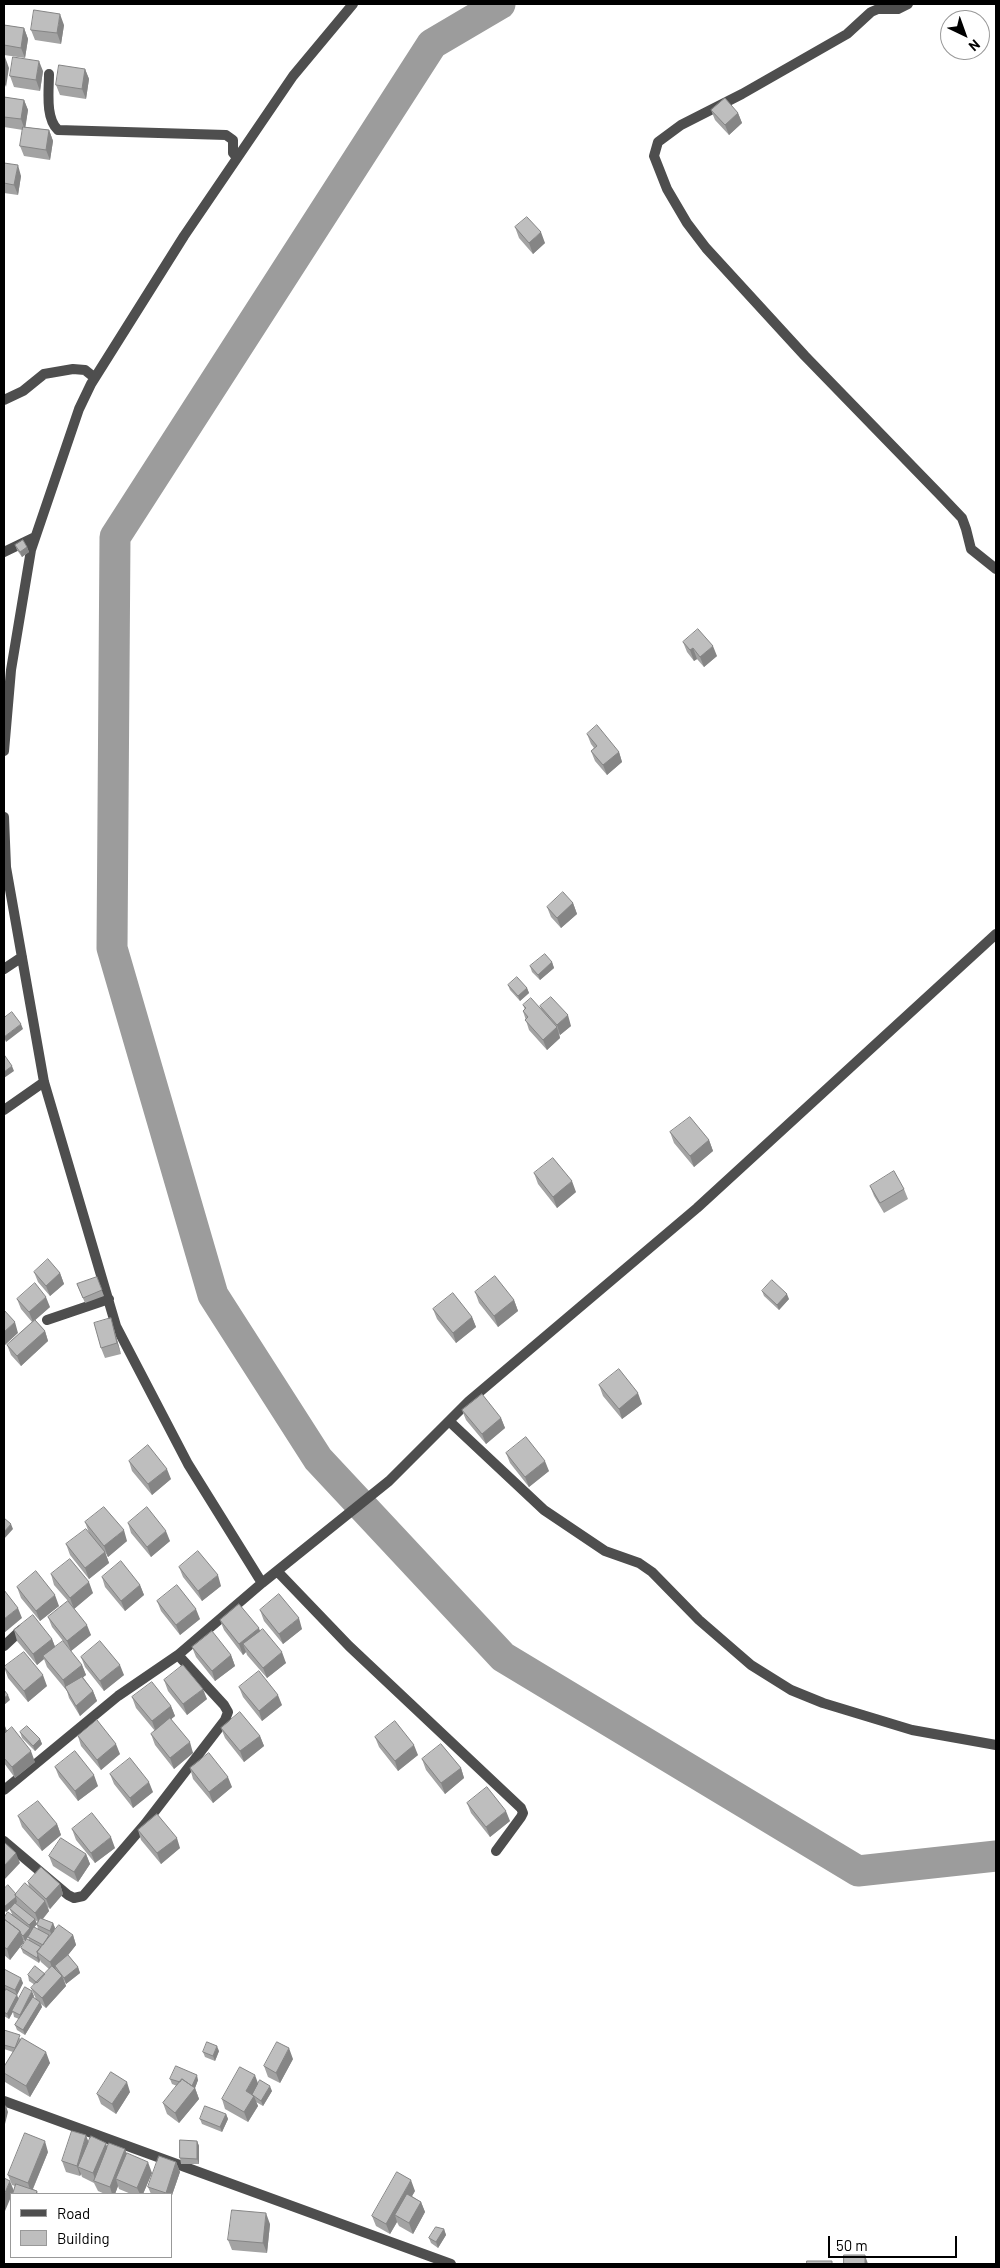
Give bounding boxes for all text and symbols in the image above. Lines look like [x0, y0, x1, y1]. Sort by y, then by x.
north arrow [940, 10, 990, 60]
text: N [966, 36, 984, 55]
legend [10, 2193, 172, 2258]
text: Road [57, 2204, 90, 2222]
scale bar [830, 2226, 959, 2258]
text: Building [57, 2229, 110, 2247]
text: 50 m [836, 2236, 868, 2254]

